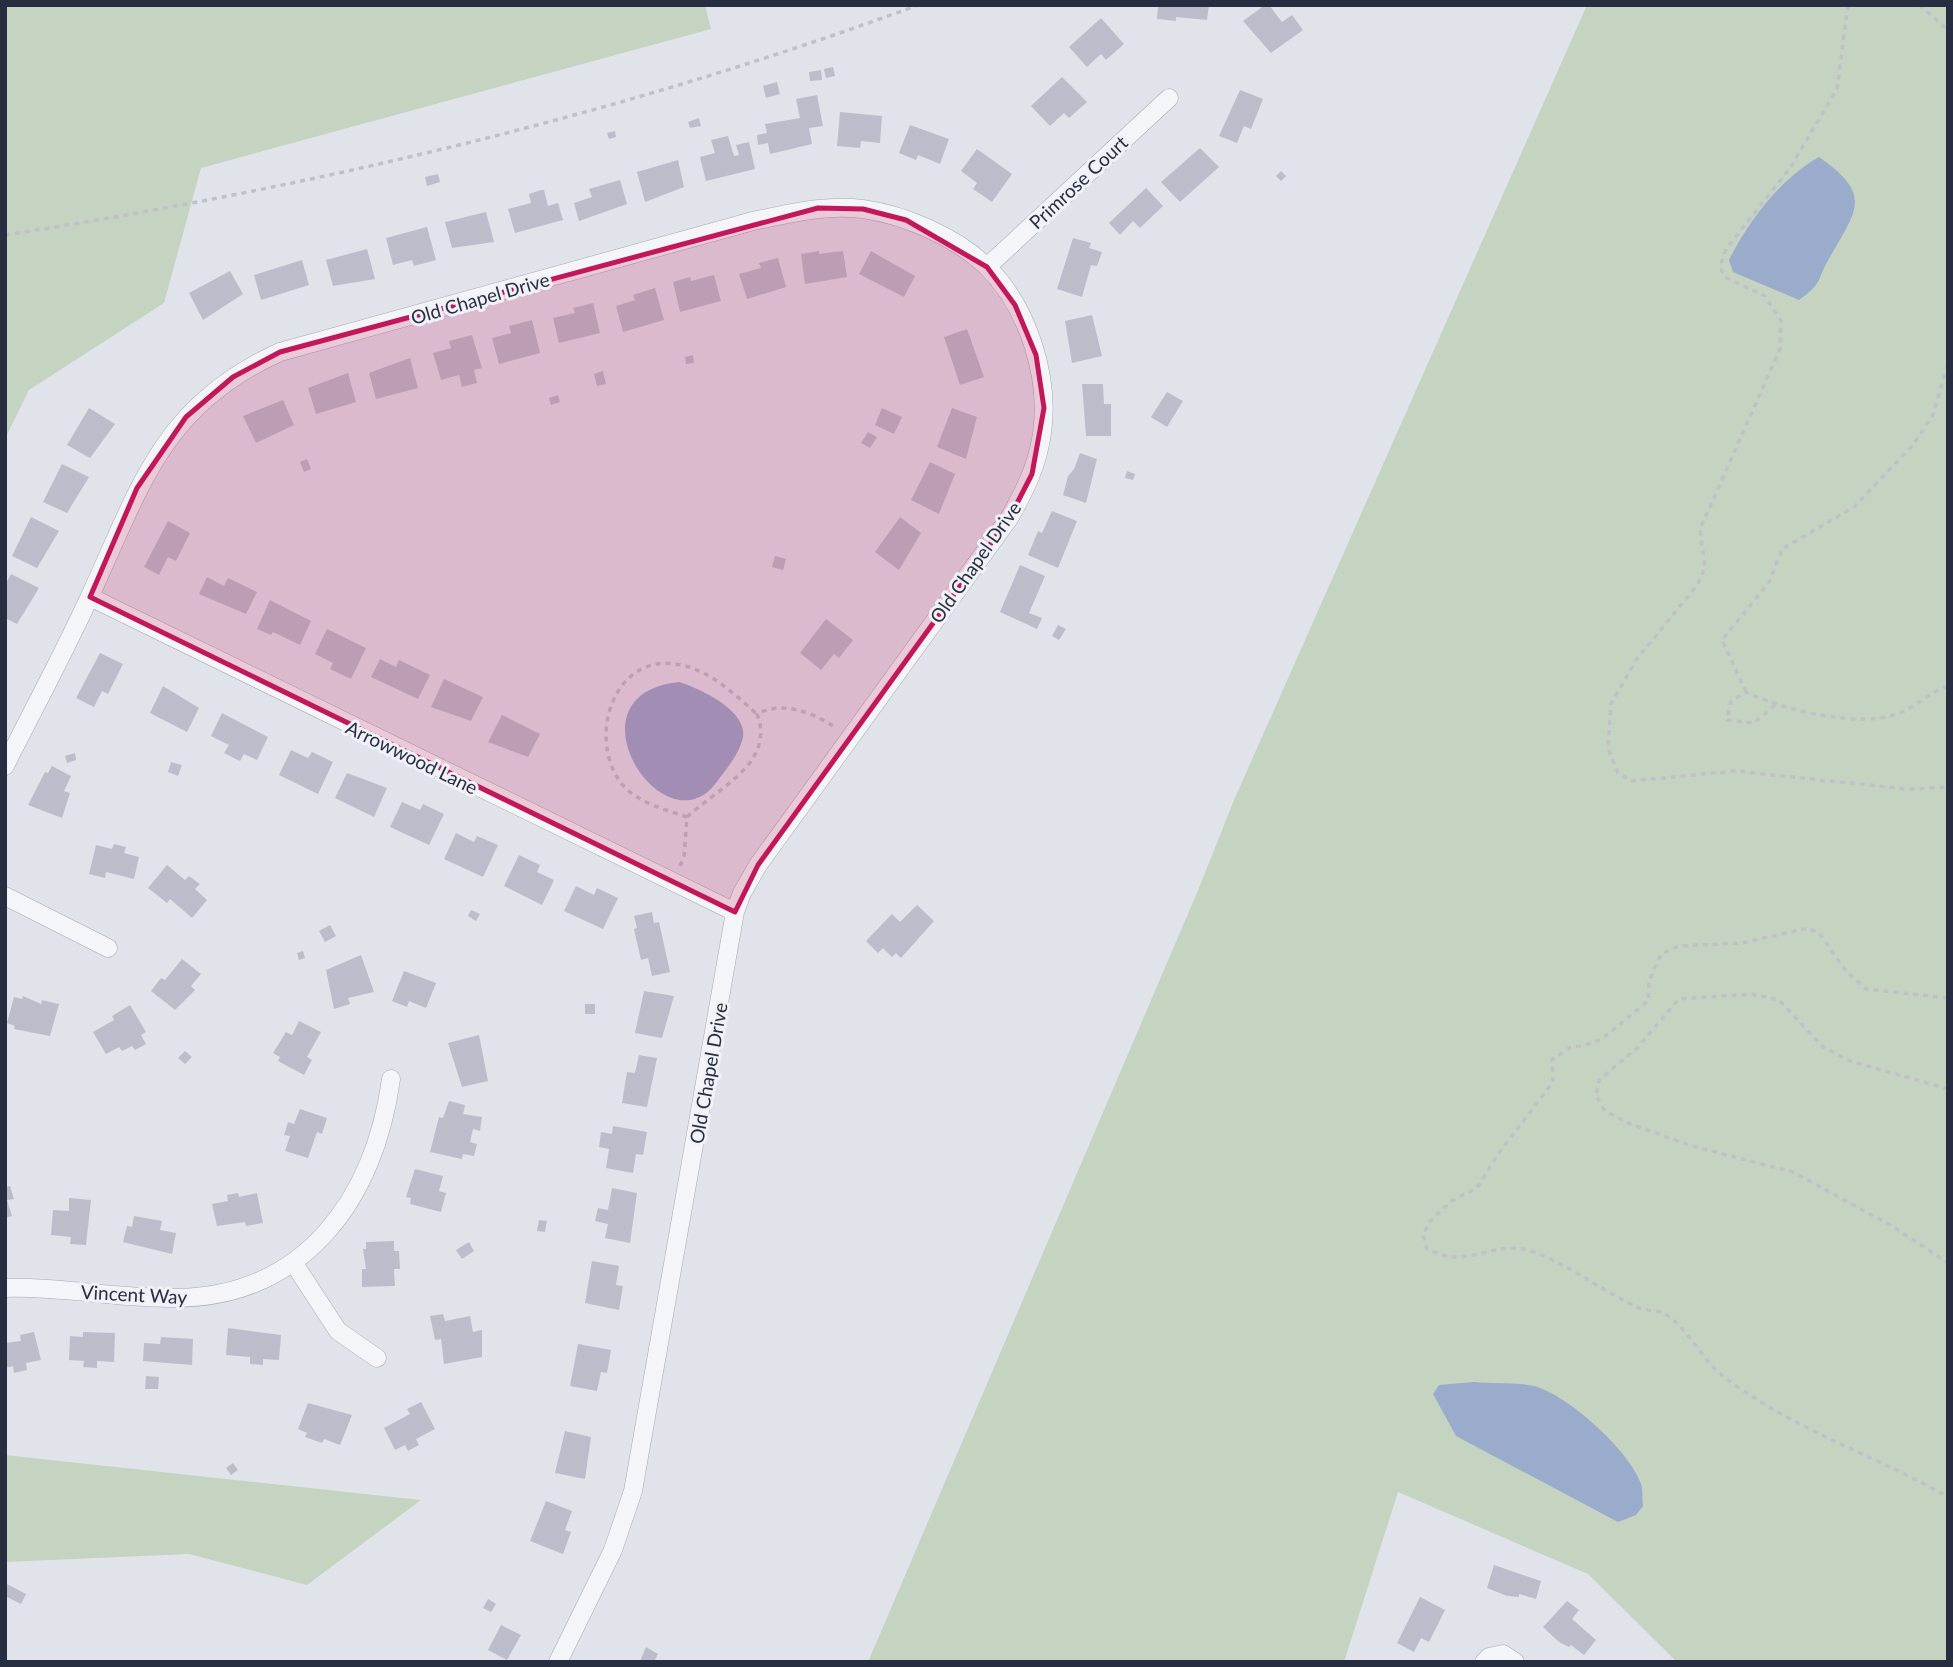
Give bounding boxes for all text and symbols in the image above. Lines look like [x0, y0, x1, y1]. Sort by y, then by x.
street label: Primrose Court [1024, 130, 1132, 233]
street label: Old Chapel Drive [408, 267, 552, 329]
street label: Old Chapel Drive [925, 497, 1025, 627]
street label: Arrowwood Lane [342, 715, 482, 799]
street label: Old Chapel Drive [684, 1001, 732, 1145]
street label: Vincent Way [80, 1280, 188, 1308]

